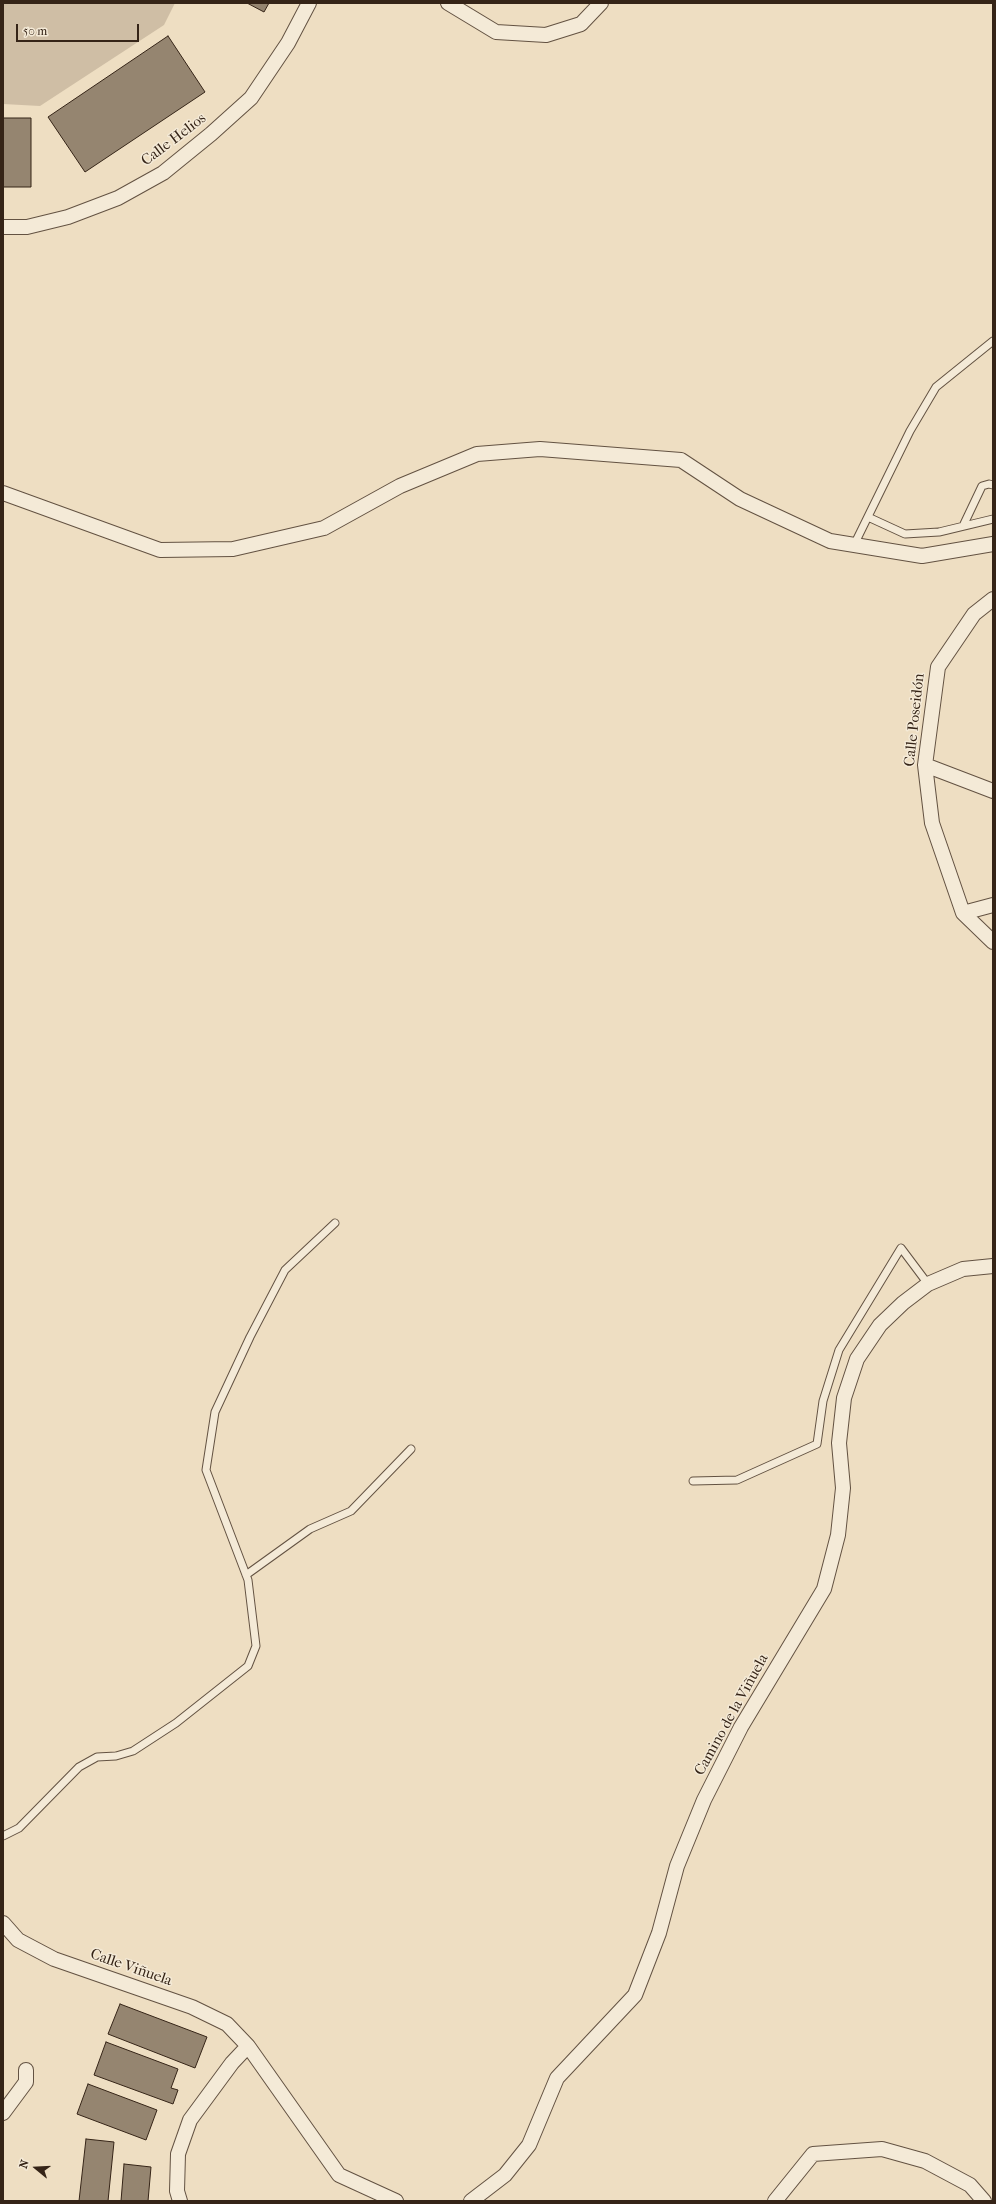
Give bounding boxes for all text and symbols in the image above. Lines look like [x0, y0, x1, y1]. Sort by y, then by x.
scale bar [18, 16, 141, 42]
text: 50 m [23, 24, 47, 38]
street label: Calle Helios [138, 110, 210, 170]
street label: Calle Poseidón [901, 672, 929, 768]
street label: Camino de la Viñuela [691, 1651, 773, 1779]
street label: Calle Viñuela [88, 1946, 174, 1990]
north arrow [16, 2148, 56, 2188]
text: N [17, 2158, 32, 2170]

